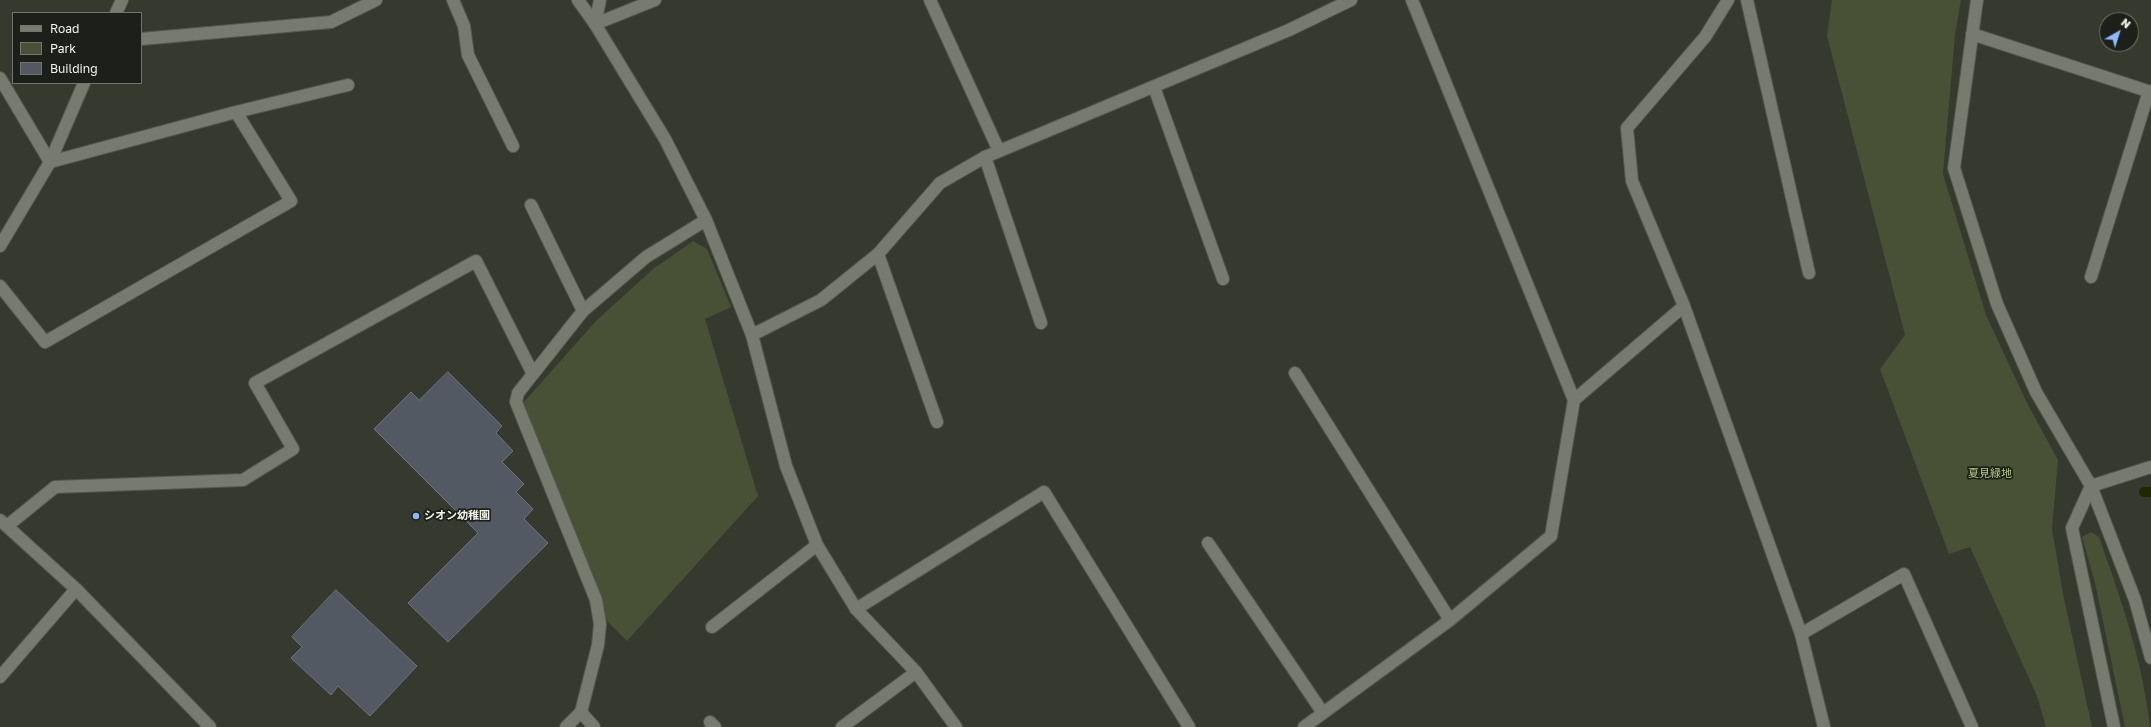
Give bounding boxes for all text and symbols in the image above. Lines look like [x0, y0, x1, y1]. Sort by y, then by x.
legend [12, 12, 142, 84]
north arrow [2099, 12, 2139, 52]
text: N [2119, 15, 2134, 31]
text: Road [50, 21, 79, 36]
text: Park [50, 41, 76, 56]
text: Building [50, 61, 98, 76]
park label: 夏見緑地 [1968, 467, 2012, 481]
place label: シオン幼稚園 [424, 509, 490, 523]
marker: シオン幼稚園 [411, 511, 421, 521]

